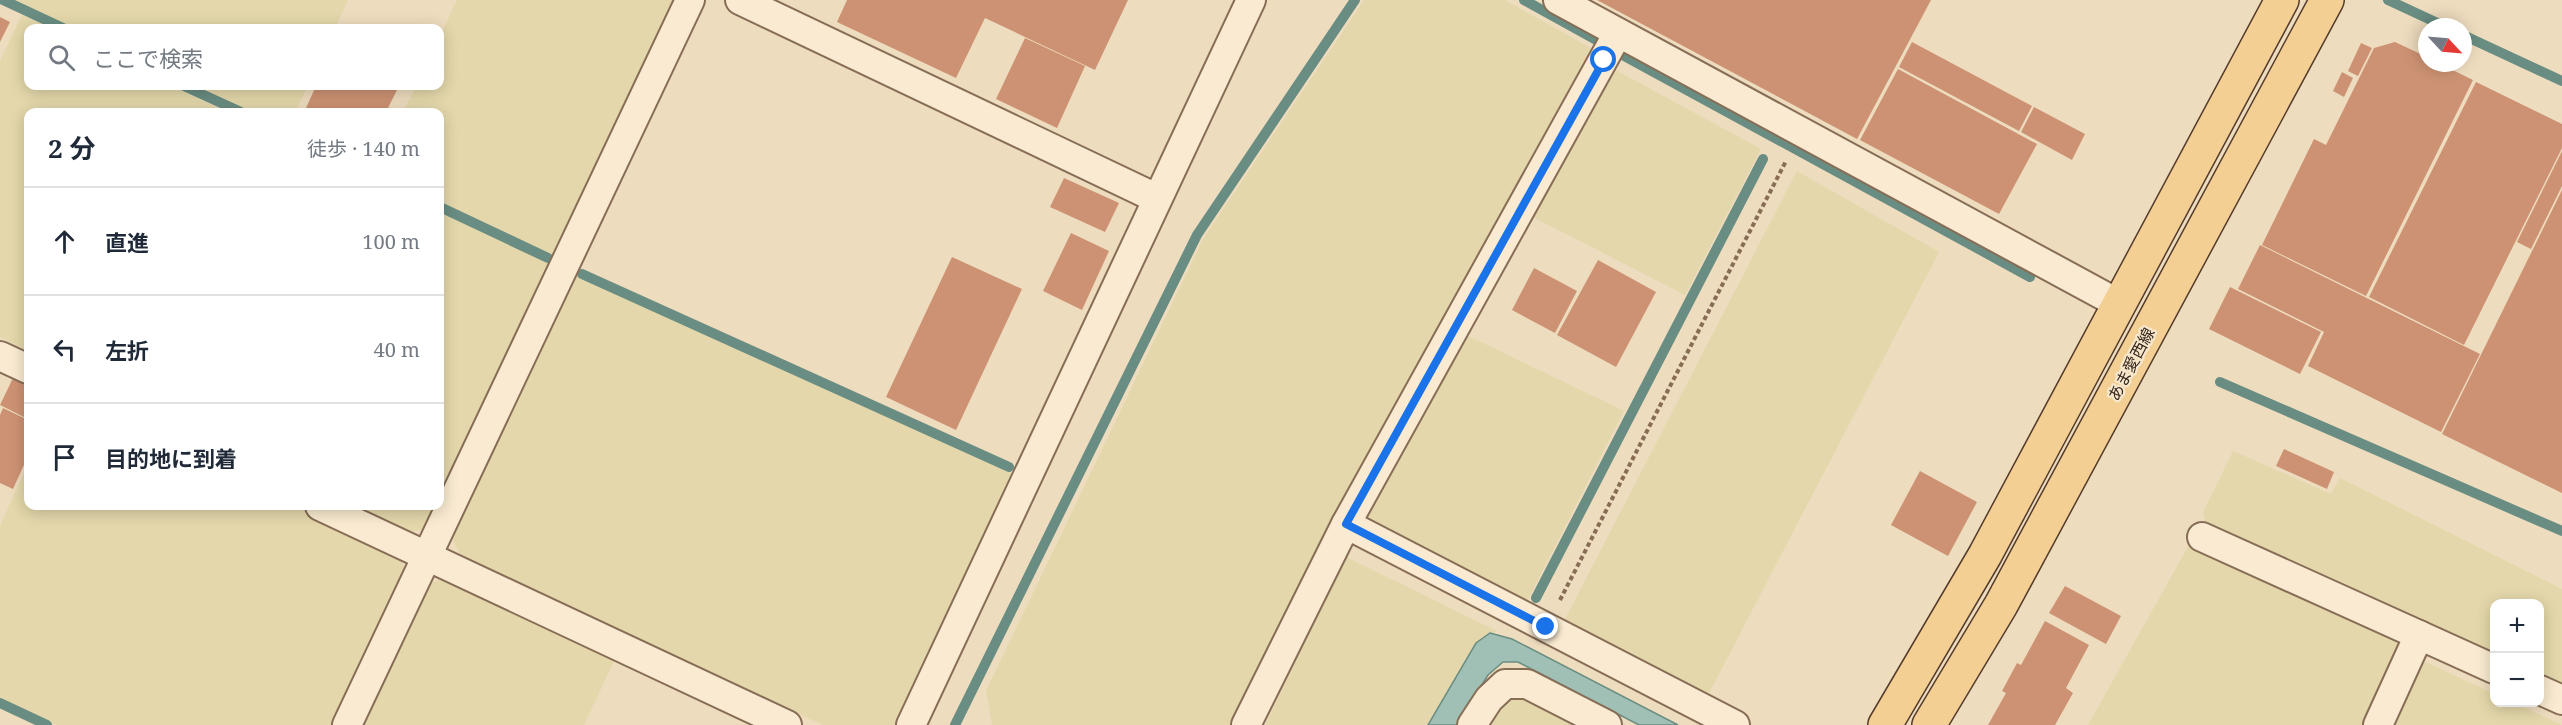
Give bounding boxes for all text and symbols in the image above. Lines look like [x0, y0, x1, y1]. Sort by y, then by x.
north arrow [2418, 18, 2472, 72]
search box [24, 24, 444, 90]
icon: search [45, 41, 78, 74]
text: ここで検索 [93, 43, 203, 73]
route start [1590, 46, 1616, 72]
text: 2 分 [48, 130, 95, 166]
text: 徒歩 · 140 m [307, 135, 420, 162]
icon: ahead [48, 225, 81, 258]
text: 直進 [105, 227, 149, 257]
text: 100 m [362, 228, 420, 255]
street label: あま愛西線 [2103, 324, 2159, 404]
icon: left [48, 333, 81, 366]
text: 左折 [105, 335, 149, 365]
text: 40 m [374, 336, 420, 363]
icon: arrive [48, 441, 81, 474]
text: 目的地に到着 [105, 443, 237, 473]
map controls [2490, 599, 2544, 707]
button: + [2490, 599, 2544, 653]
route end [1532, 613, 1558, 639]
button: − [2490, 653, 2544, 707]

